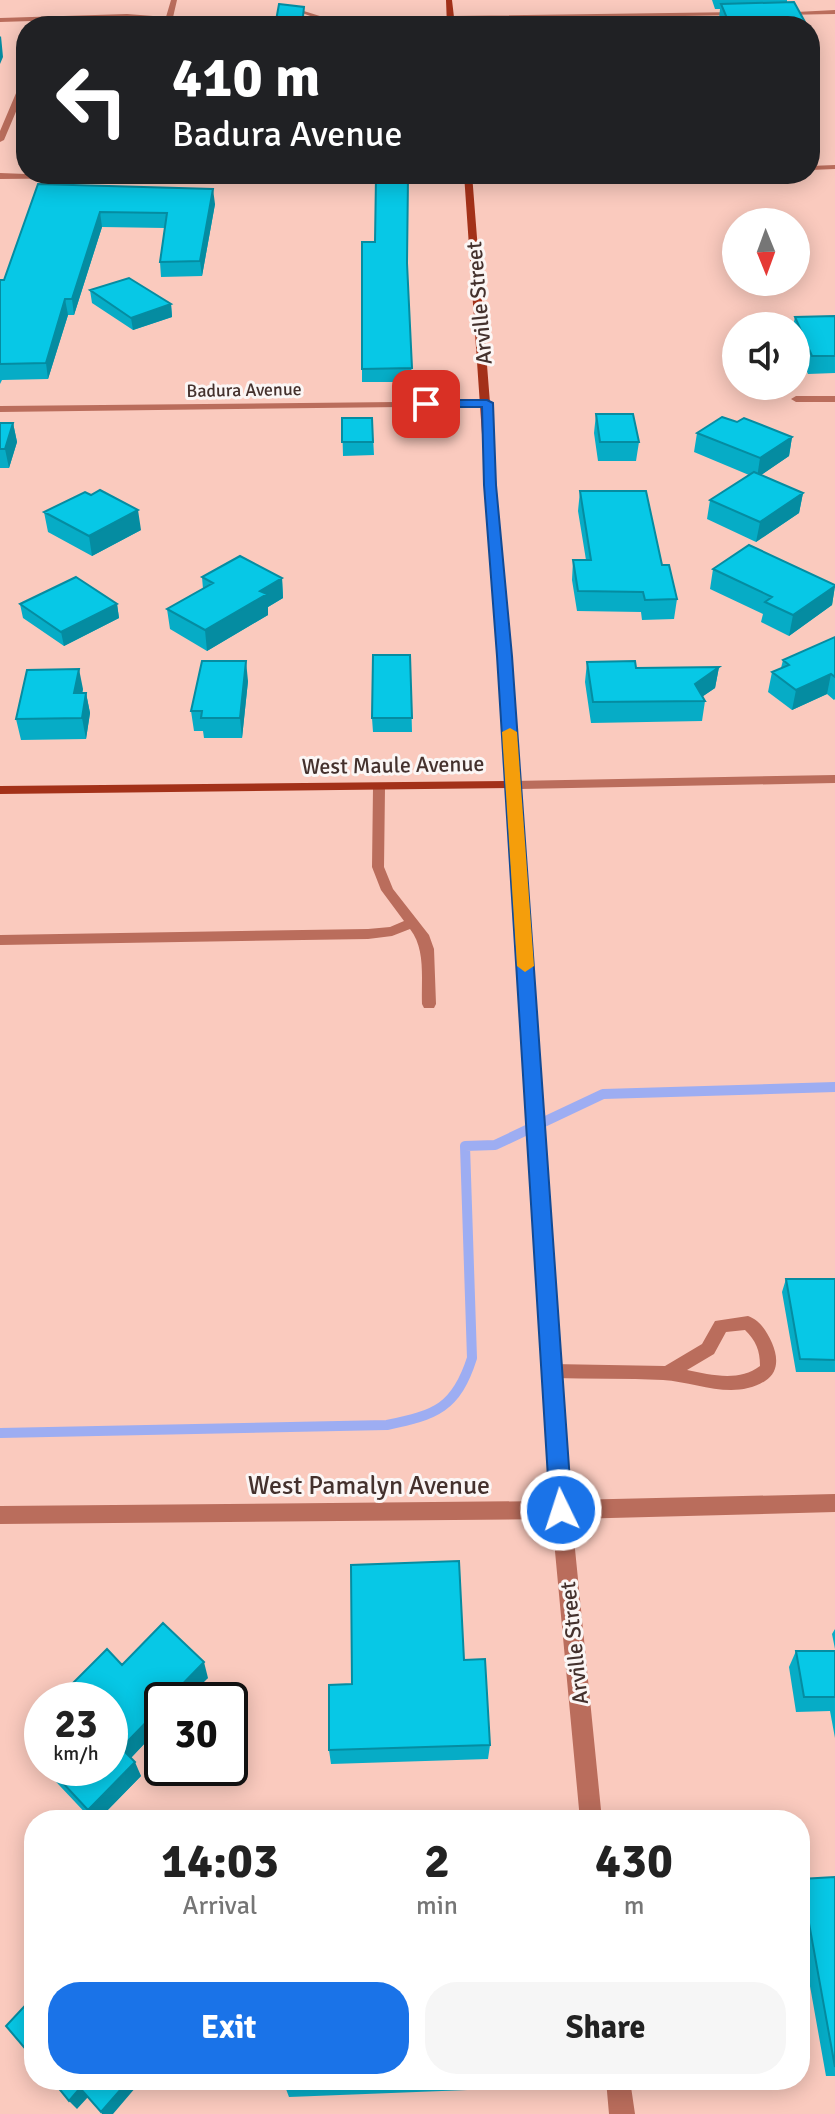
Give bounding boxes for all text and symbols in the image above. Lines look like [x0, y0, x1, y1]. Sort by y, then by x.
text: 410 m [172, 43, 320, 112]
icon: left [40, 48, 144, 152]
text: Badura Avenue [172, 112, 402, 157]
north arrow [722, 208, 810, 296]
map controls [722, 208, 810, 400]
street label: Arville Street [460, 240, 498, 366]
button: sound [722, 312, 810, 400]
pin [392, 370, 460, 438]
street label: Badura Avenue [186, 378, 302, 402]
icon: arrive [404, 382, 448, 426]
street label: West Maule Avenue [301, 750, 485, 780]
position arrow [519, 1468, 603, 1552]
street label: West Pamalyn Avenue [248, 1470, 490, 1502]
street label: Arville Street [554, 1580, 594, 1706]
speed limit sign: 30 [144, 1682, 248, 1786]
text: 23 [54, 1699, 98, 1749]
text: km/h [53, 1741, 99, 1766]
text: 14:03 [161, 1832, 279, 1891]
text: 2 [424, 1832, 450, 1891]
text: 430 [595, 1832, 673, 1891]
text: Arrival [183, 1890, 257, 1922]
text: min [416, 1890, 458, 1922]
text: m [624, 1890, 644, 1922]
button: Exit [48, 1982, 409, 2074]
button: Share [425, 1982, 786, 2074]

